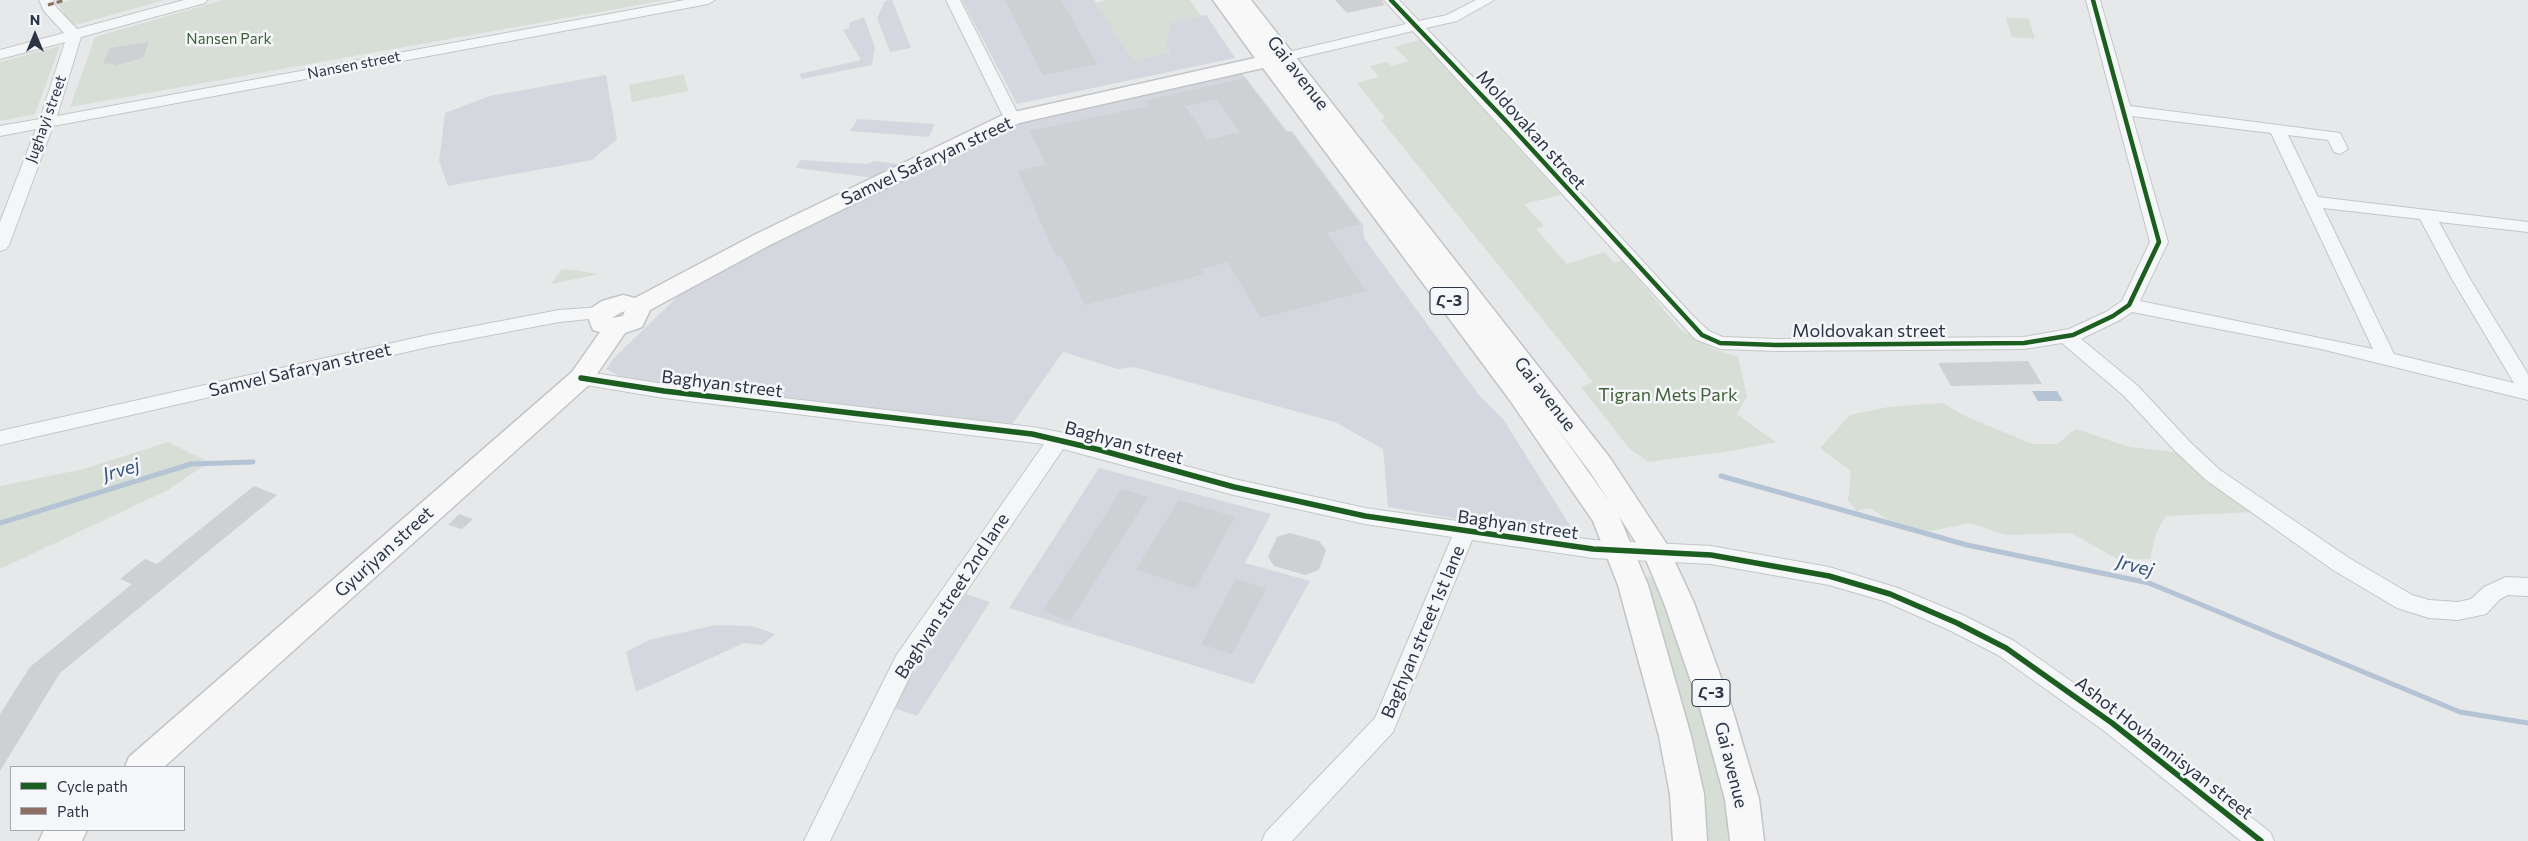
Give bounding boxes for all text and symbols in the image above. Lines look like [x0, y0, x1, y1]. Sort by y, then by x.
north arrow [10, 10, 60, 60]
text: N [30, 11, 40, 28]
park label: Nansen Park [186, 30, 272, 48]
street label: Gai avenue [1262, 32, 1334, 114]
street label: Nansen street [306, 47, 402, 83]
street label: Moldovakan street [1472, 66, 1590, 194]
street label: Jughayi street [22, 73, 70, 165]
street label: Samvel Safaryan street [838, 112, 1016, 210]
road number: Հ-3 [1430, 288, 1468, 314]
street label: Moldovakan street [1792, 320, 1946, 342]
street label: Samvel Safaryan street [207, 339, 393, 401]
street label: Gai avenue [1509, 353, 1581, 435]
street label: Baghyan street [660, 366, 784, 402]
park label: Tigran Mets Park [1598, 384, 1738, 406]
street label: Baghyan street [1062, 417, 1186, 469]
water label: Jrvej [100, 454, 142, 486]
street label: Gyurjyan street [330, 502, 438, 602]
street label: Baghyan street [1456, 506, 1580, 544]
street label: Baghyan street 2nd lane [890, 509, 1014, 683]
street label: Baghyan street 1st lane [1377, 542, 1469, 722]
water label: Jrvej [2114, 550, 2156, 582]
street label: Ashot Hovhannisyan street [2071, 672, 2257, 824]
road number: Հ-3 [1692, 680, 1730, 706]
street label: Gai avenue [1710, 720, 1752, 810]
legend [10, 766, 185, 831]
text: Cycle path [57, 777, 128, 795]
text: Path [57, 802, 89, 820]

